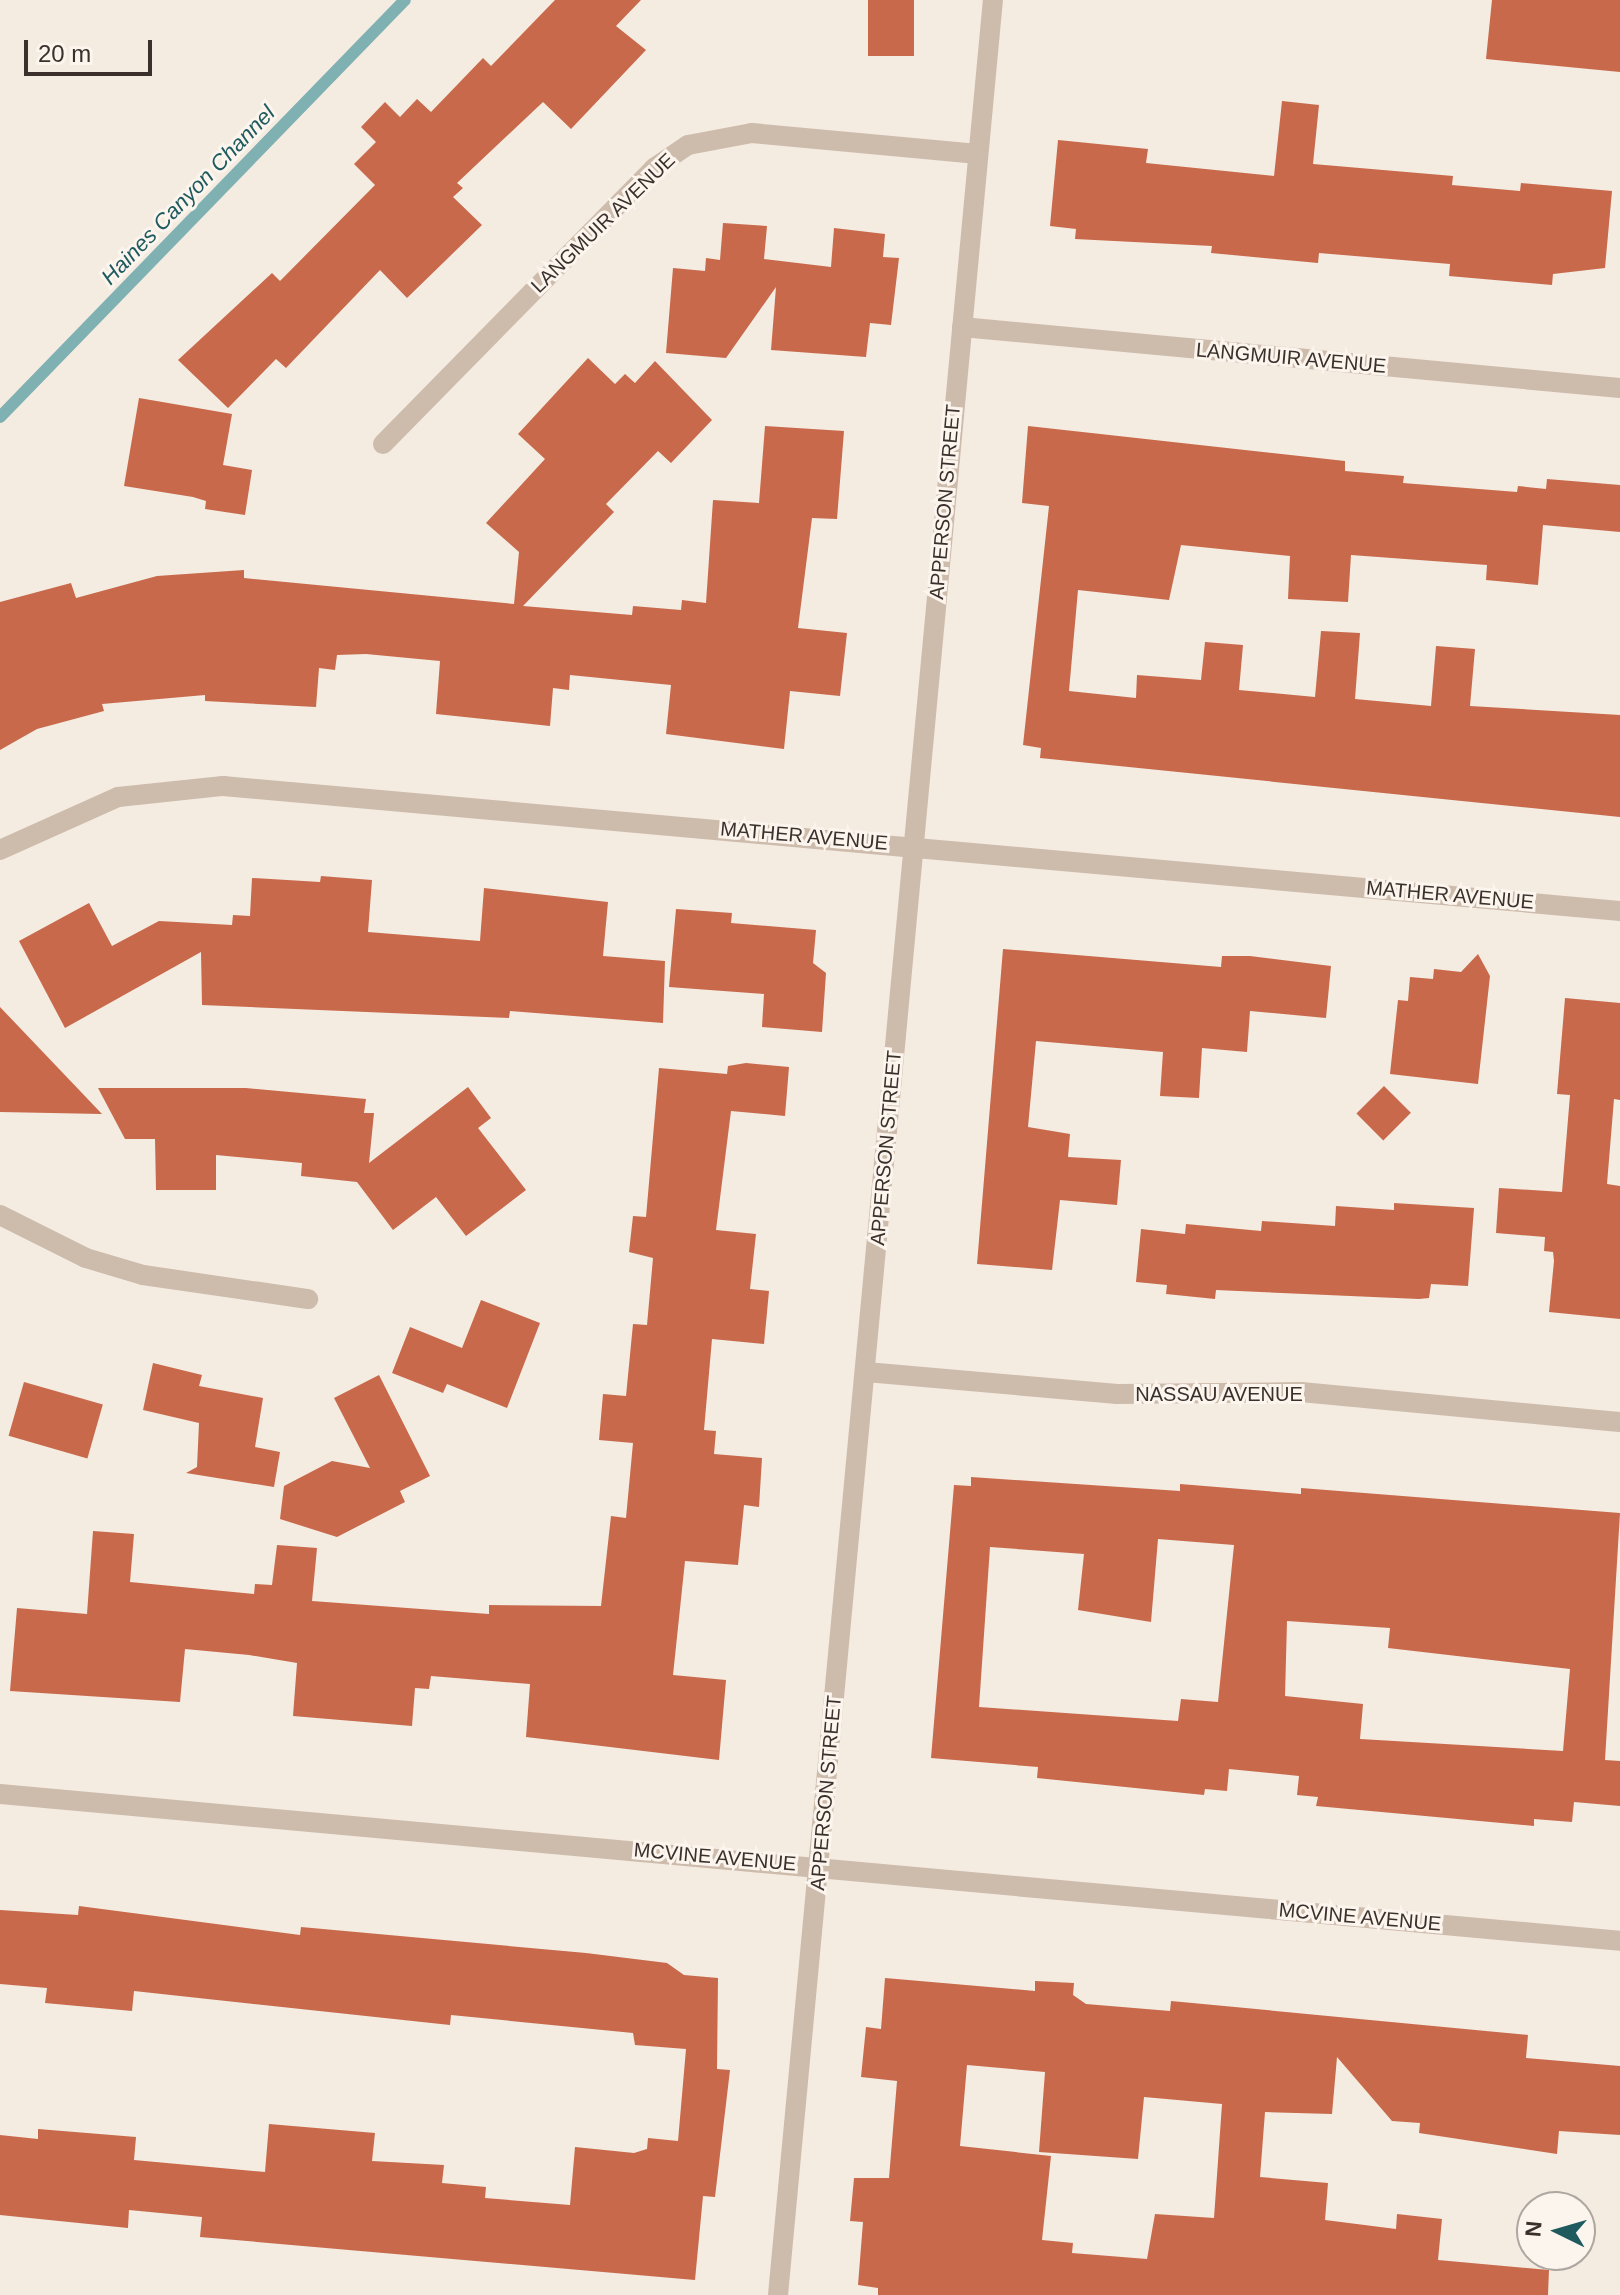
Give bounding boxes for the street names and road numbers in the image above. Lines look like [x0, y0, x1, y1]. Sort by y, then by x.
street label: LANGMUIR AVENUE [526, 148, 680, 298]
street label: LANGMUIR AVENUE [1194, 338, 1388, 378]
street label: APPERSON STREET [925, 404, 965, 600]
street label: MATHER AVENUE [719, 817, 889, 855]
street label: MATHER AVENUE [1365, 876, 1535, 914]
street label: APPERSON STREET [866, 1050, 906, 1246]
street label: NASSAU AVENUE [1135, 1382, 1303, 1406]
street label: APPERSON STREET [806, 1695, 846, 1891]
street label: MCVINE AVENUE [632, 1838, 798, 1876]
street label: MCVINE AVENUE [1277, 1898, 1443, 1936]

